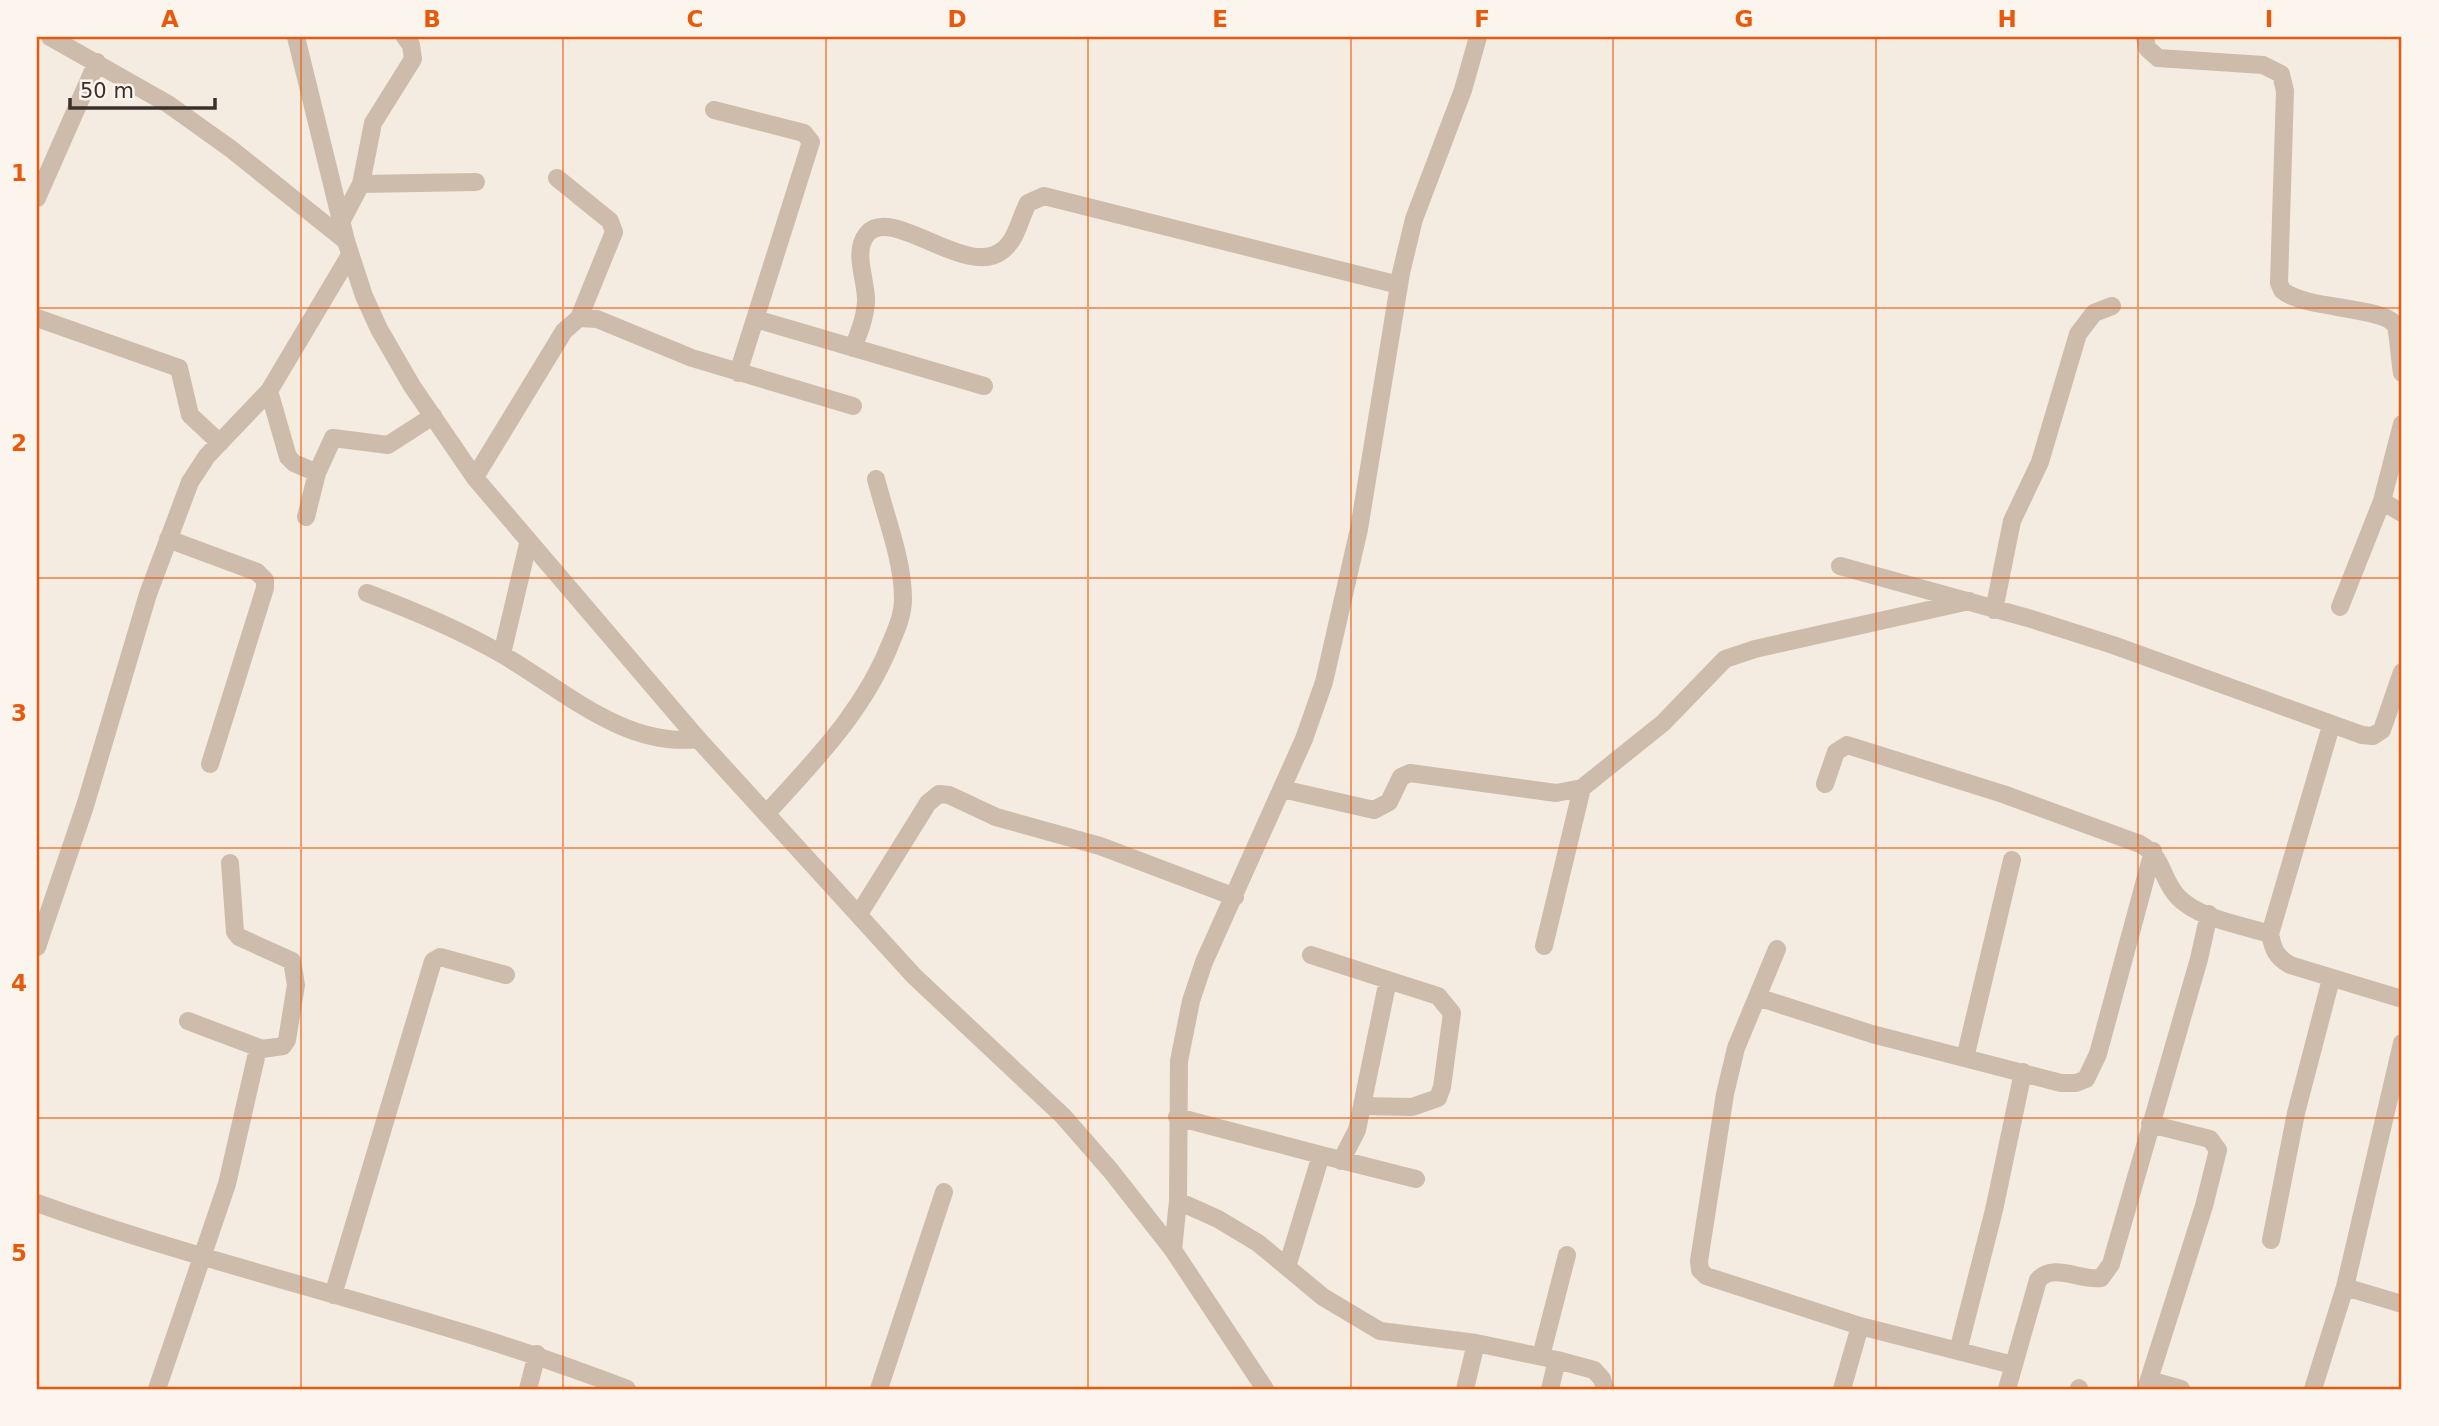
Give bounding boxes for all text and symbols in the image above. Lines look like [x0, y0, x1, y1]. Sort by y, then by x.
text: A [161, 6, 179, 32]
text: B [423, 6, 441, 32]
text: C [687, 6, 703, 32]
text: D [947, 6, 967, 32]
text: E [1212, 6, 1228, 32]
text: F [1474, 6, 1490, 32]
text: G [1735, 6, 1753, 32]
text: H [1997, 6, 2017, 32]
text: I [2265, 6, 2273, 32]
scale bar [70, 66, 215, 110]
text: 50 m [80, 79, 134, 103]
text: 1 [11, 160, 27, 186]
text: 2 [11, 430, 27, 456]
text: 3 [11, 700, 27, 726]
text: 4 [11, 970, 27, 996]
text: 5 [11, 1240, 27, 1266]

